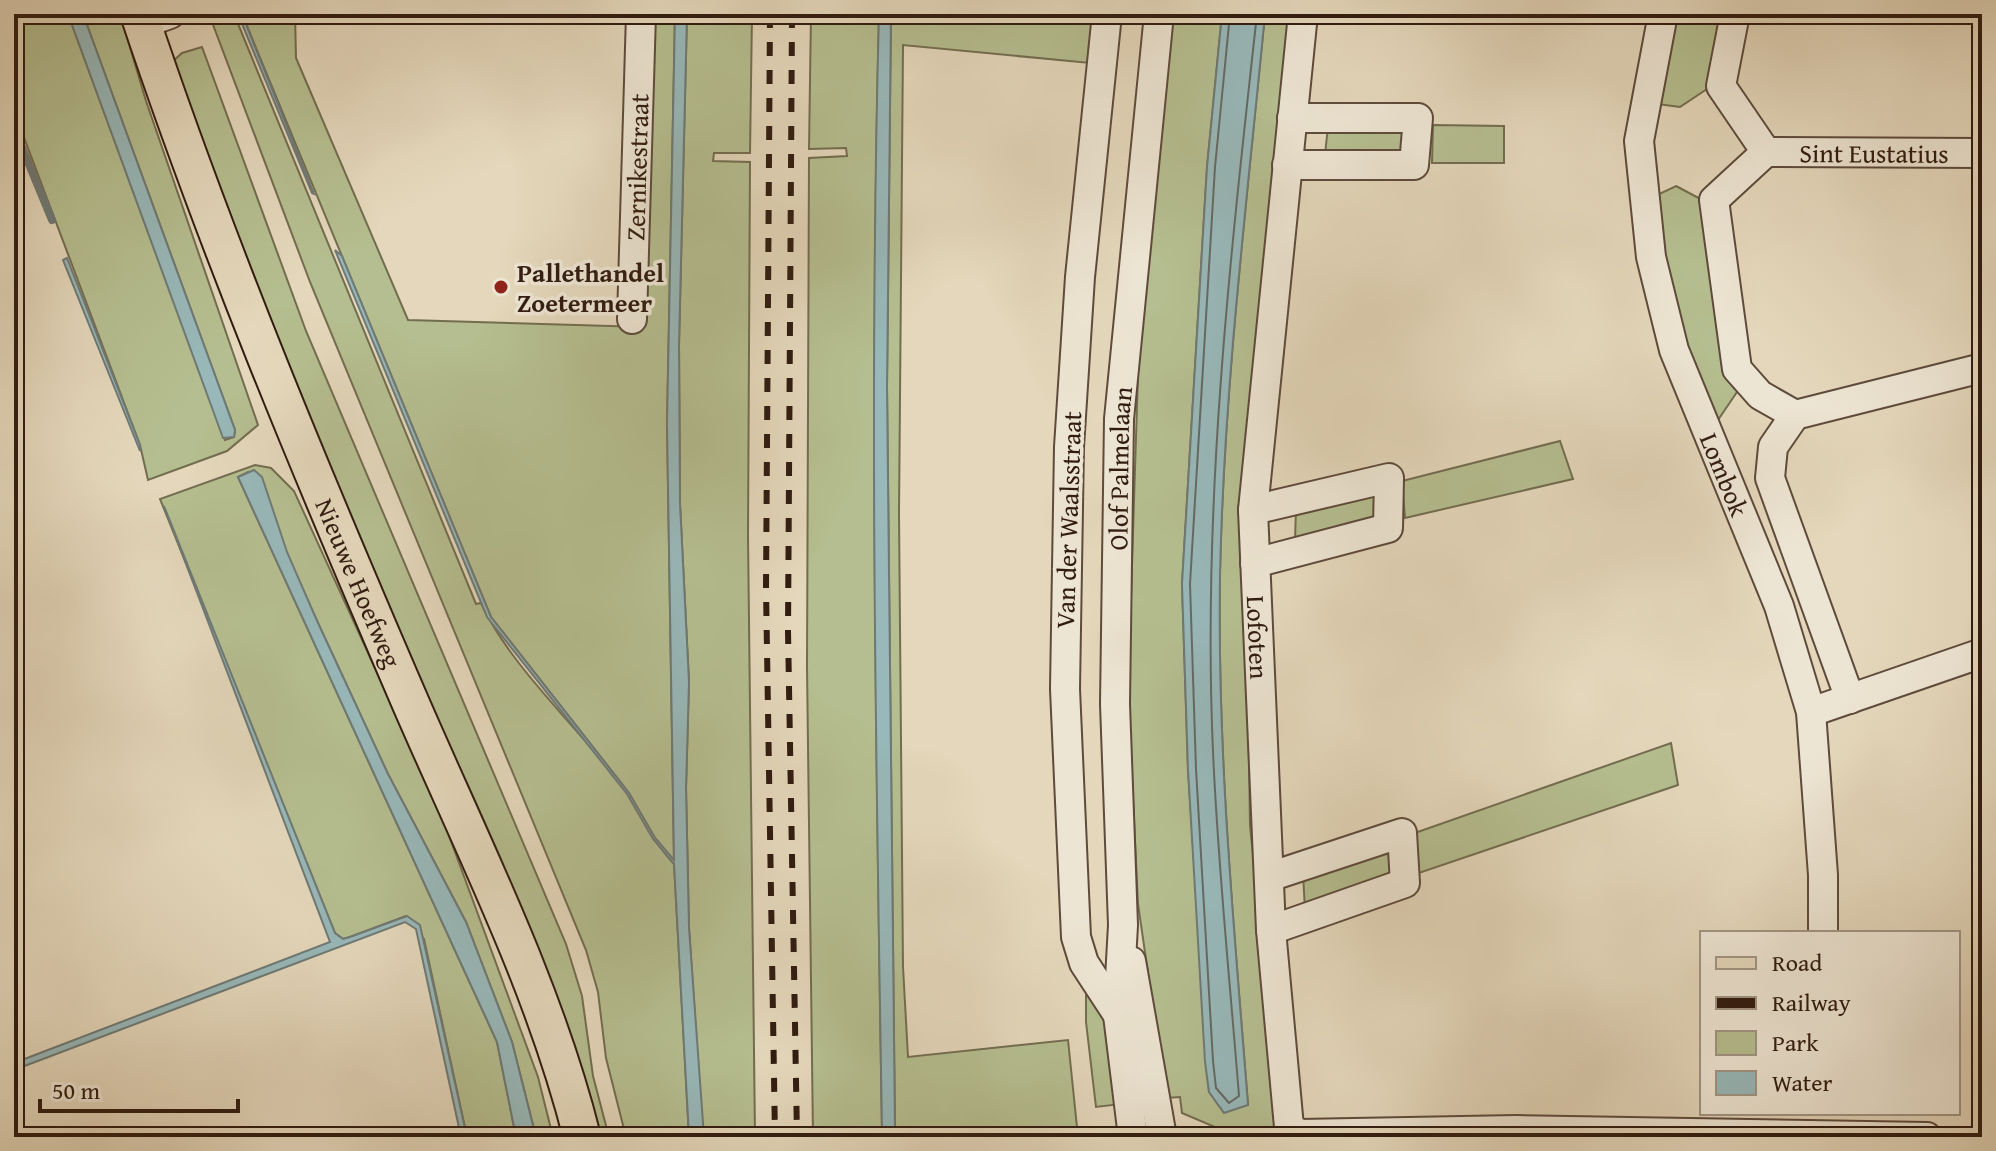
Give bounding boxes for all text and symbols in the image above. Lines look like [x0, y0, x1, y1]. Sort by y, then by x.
street label: Zernikestraat [615, 93, 658, 241]
street label: Sint Eustatius [1799, 133, 1949, 172]
place label: Pallethandel Zoetermeer [517, 253, 664, 322]
marker: Pallethandel Zoetermeer [492, 278, 510, 296]
street label: Olof Palmelaan [1098, 384, 1142, 551]
street label: Van der Waalsstraat [1045, 411, 1091, 629]
street label: Lombok [1690, 427, 1760, 523]
street label: Nieuwe Hoefweg [306, 492, 413, 674]
street label: Lofoten [1237, 595, 1280, 680]
legend [1700, 931, 1960, 1115]
text: Road [1772, 945, 1822, 980]
text: Railway [1772, 985, 1851, 1020]
text: Park [1772, 1025, 1819, 1060]
scale bar [40, 1063, 238, 1113]
text: Water [1772, 1065, 1833, 1100]
text: 50 m [52, 1073, 100, 1108]

